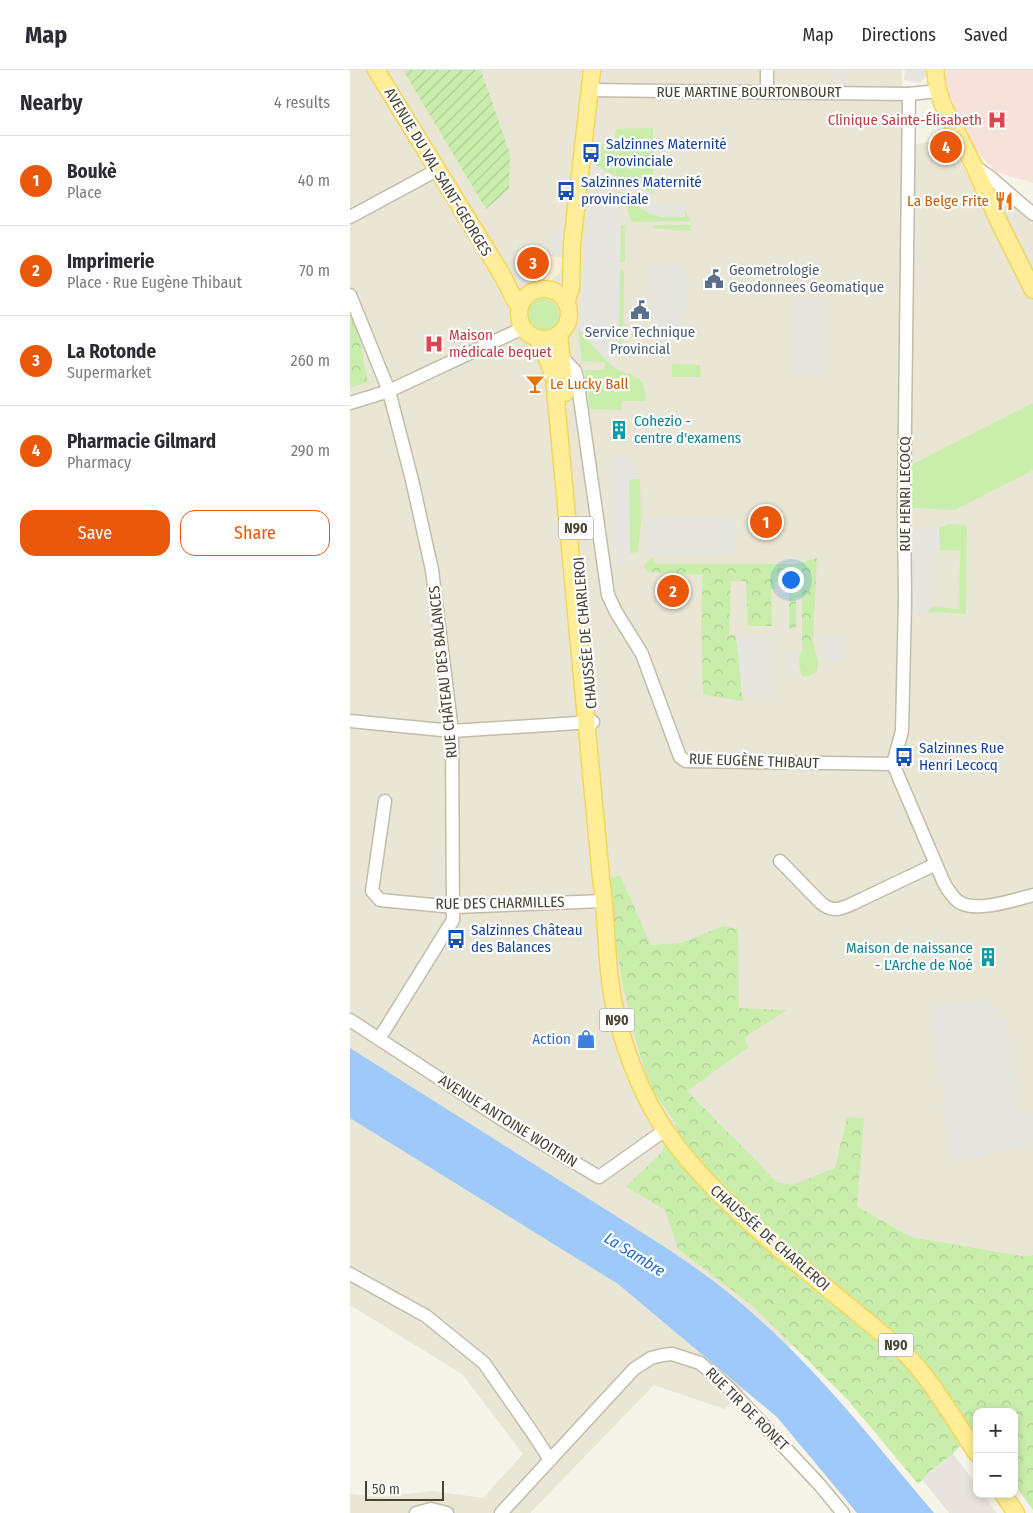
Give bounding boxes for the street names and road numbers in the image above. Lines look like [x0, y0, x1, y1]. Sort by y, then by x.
street label: RUE MARTINE BOURTONBOURT [657, 83, 842, 101]
street label: AVENUE DU VAL SAINT-GEORGES [381, 85, 495, 259]
street label: RUE HENRI LECOCQ [896, 436, 914, 552]
road number: N90 [558, 516, 594, 539]
street label: CHAUSSÉE DE CHARLEROI [569, 556, 601, 710]
street label: RUE CHÂTEAU DES BALANCES [425, 585, 461, 759]
street label: RUE EUGÈNE THIBAUT [689, 750, 819, 772]
street label: RUE DES CHARMILLES [435, 893, 565, 913]
road number: N90 [600, 1008, 634, 1032]
street label: AVENUE ANTOINE WOITRIN [435, 1071, 581, 1171]
street label: CHAUSSÉE DE CHARLEROI [707, 1181, 833, 1295]
road number: N90 [878, 1334, 914, 1356]
street label: RUE TIR DE RONET [702, 1364, 792, 1454]

